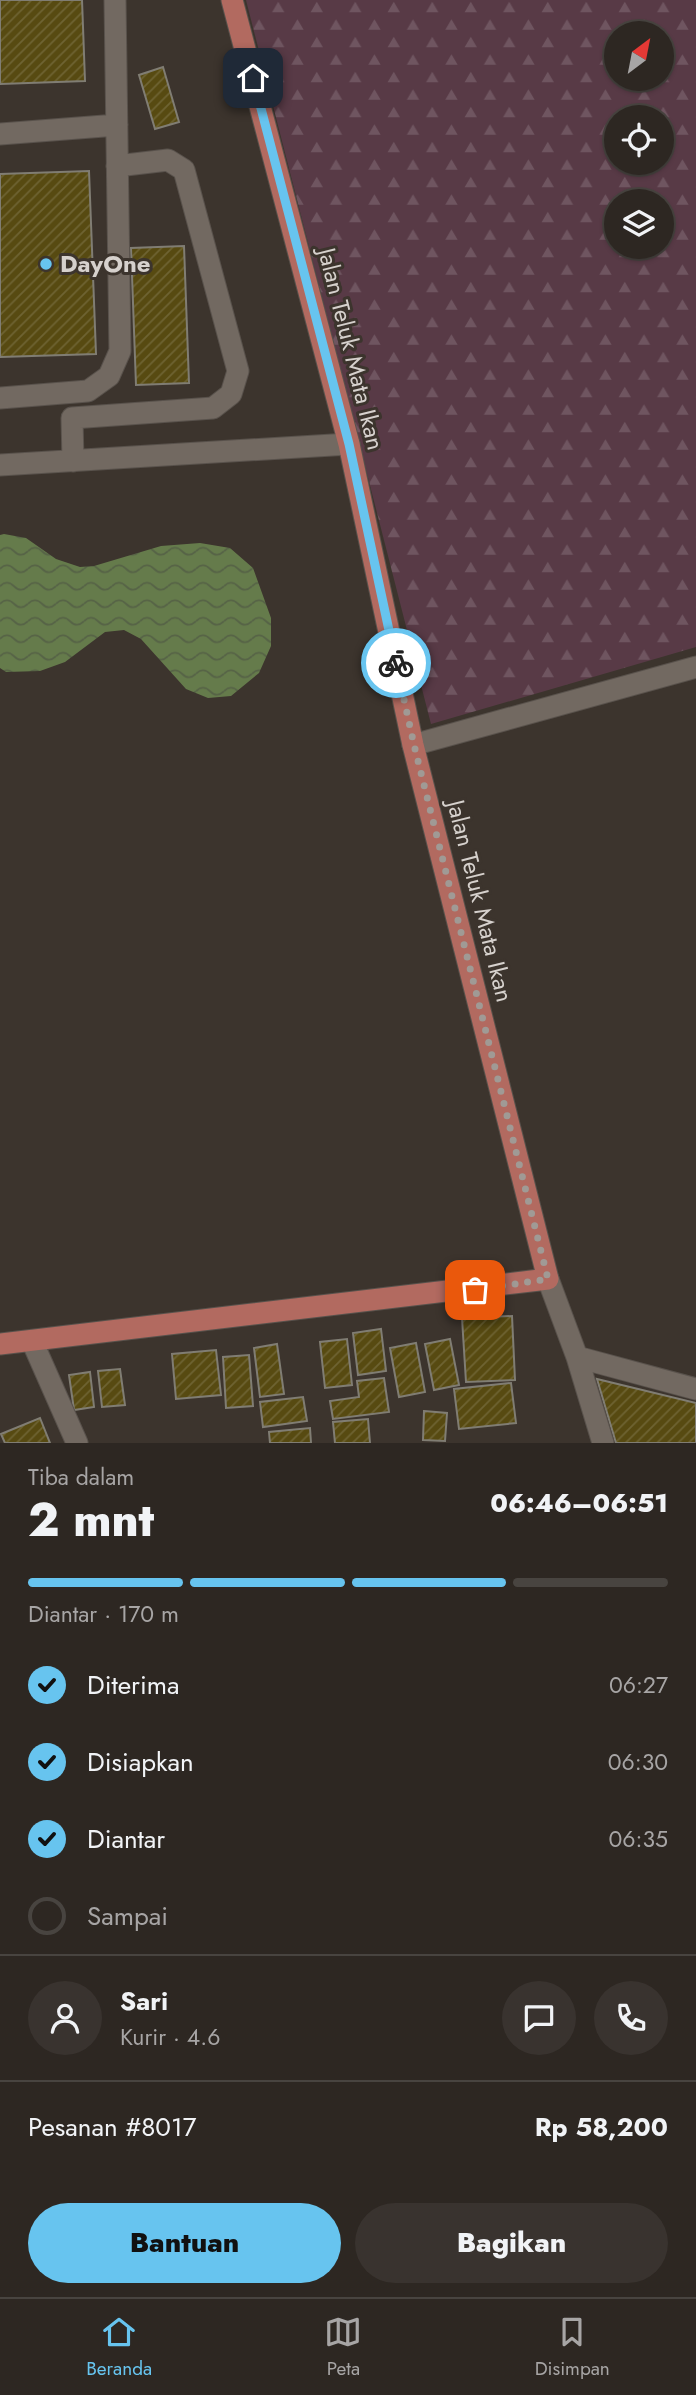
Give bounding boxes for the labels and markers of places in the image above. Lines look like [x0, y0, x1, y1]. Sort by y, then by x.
pin [223, 48, 283, 108]
place label: DayOne [60, 246, 151, 281]
marker: DayOne [38, 256, 54, 272]
pin [445, 1260, 505, 1320]

